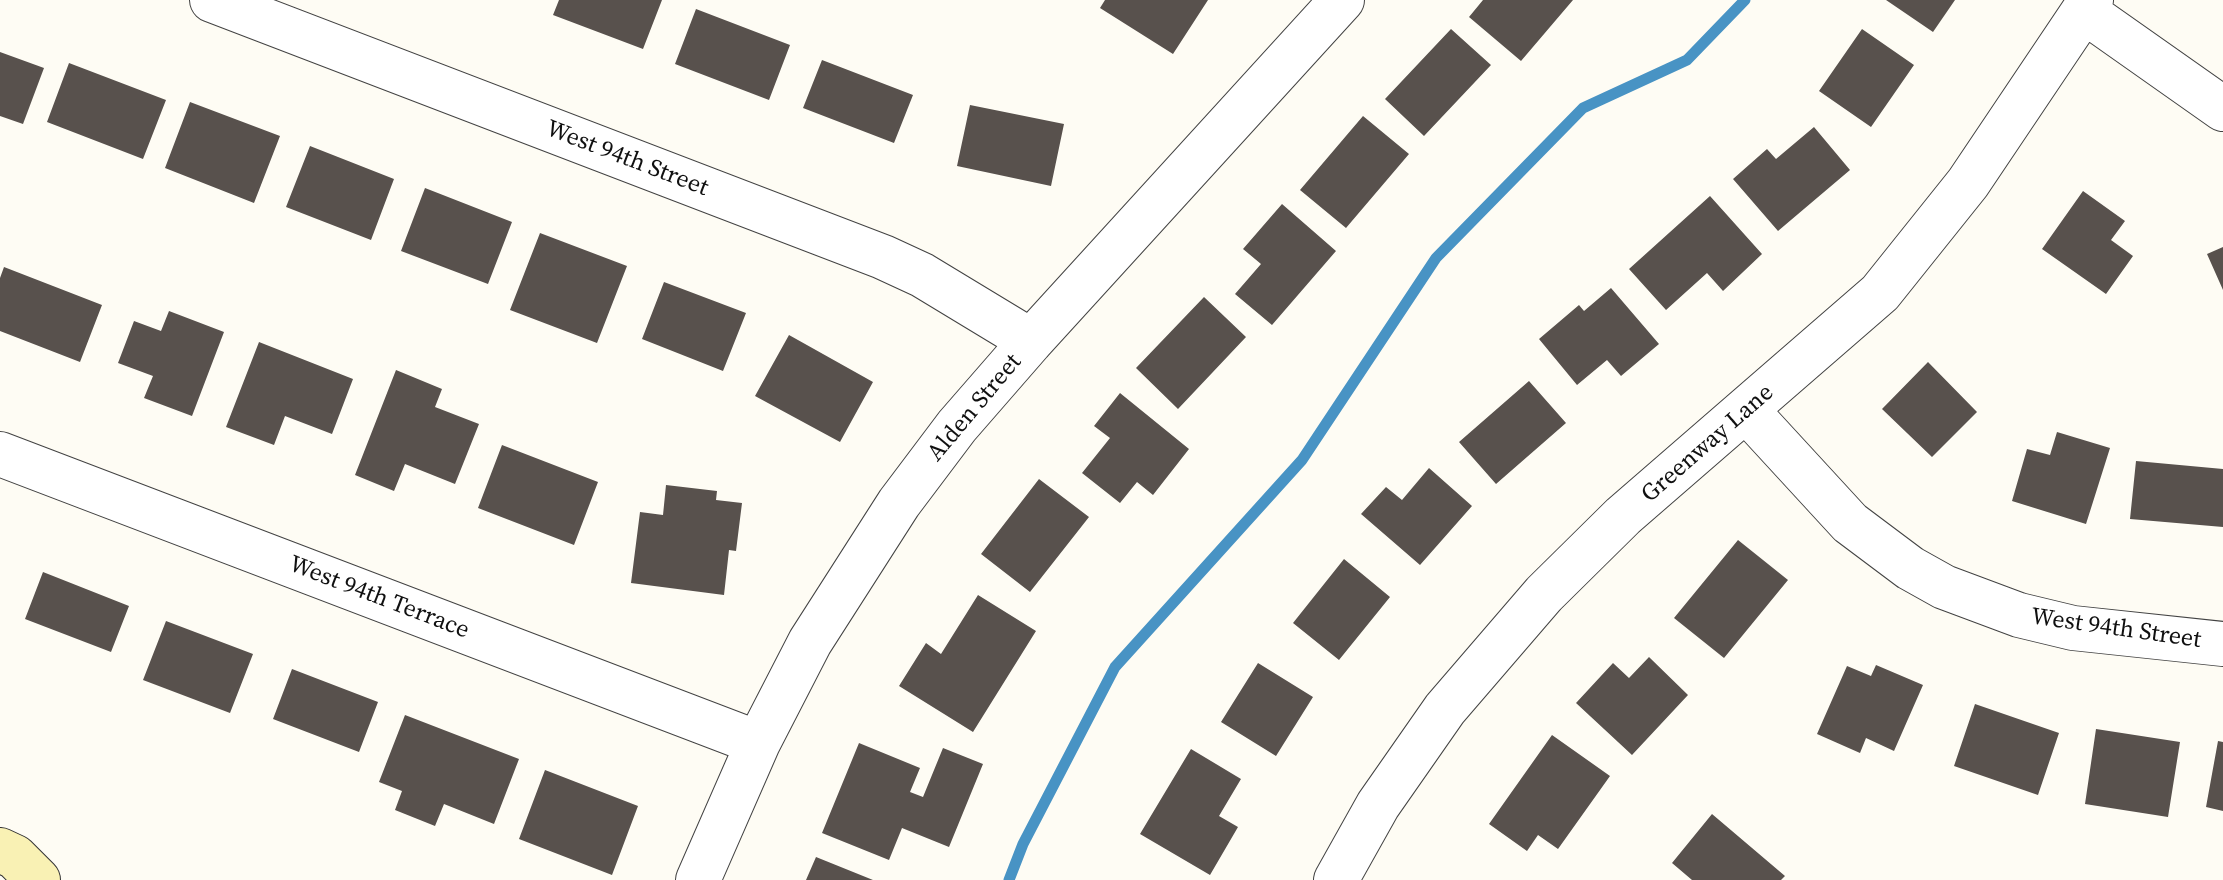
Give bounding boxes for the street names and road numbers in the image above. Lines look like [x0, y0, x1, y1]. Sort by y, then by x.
street label: West 94th Street [542, 115, 712, 203]
street label: Alden Street [922, 349, 1028, 467]
street label: Greenway Lane [1636, 379, 1780, 509]
street label: West 94th Terrace [285, 550, 473, 646]
street label: West 94th Street [2029, 603, 2203, 655]

